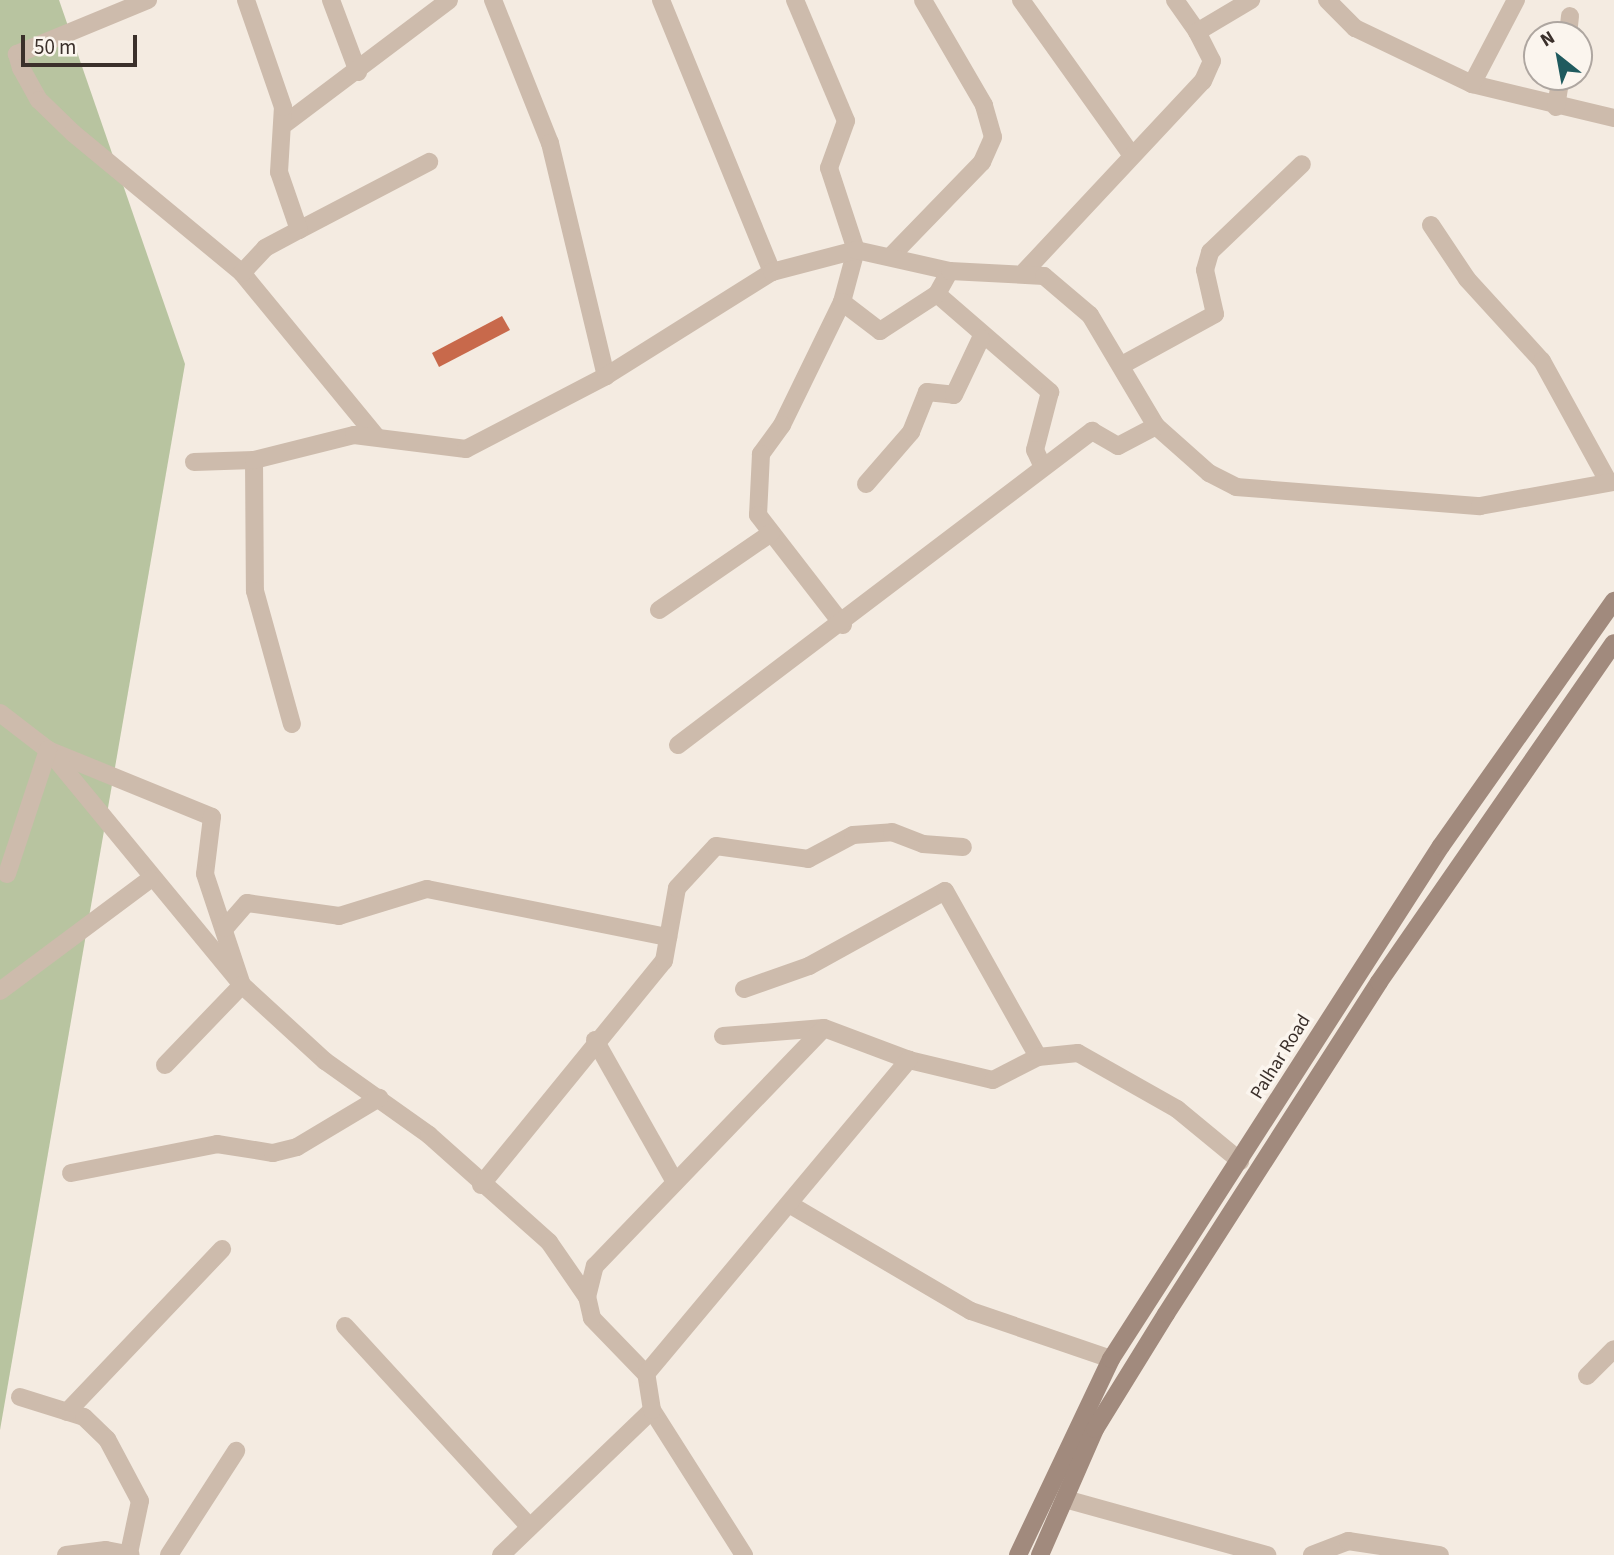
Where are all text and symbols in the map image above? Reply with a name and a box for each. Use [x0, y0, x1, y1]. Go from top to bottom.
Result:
scale bar [24, 21, 140, 65]
north arrow [1523, 21, 1593, 91]
text: N [1536, 24, 1560, 54]
text: 50 m [34, 32, 76, 62]
street label: Palhar Road [1246, 1010, 1316, 1104]

